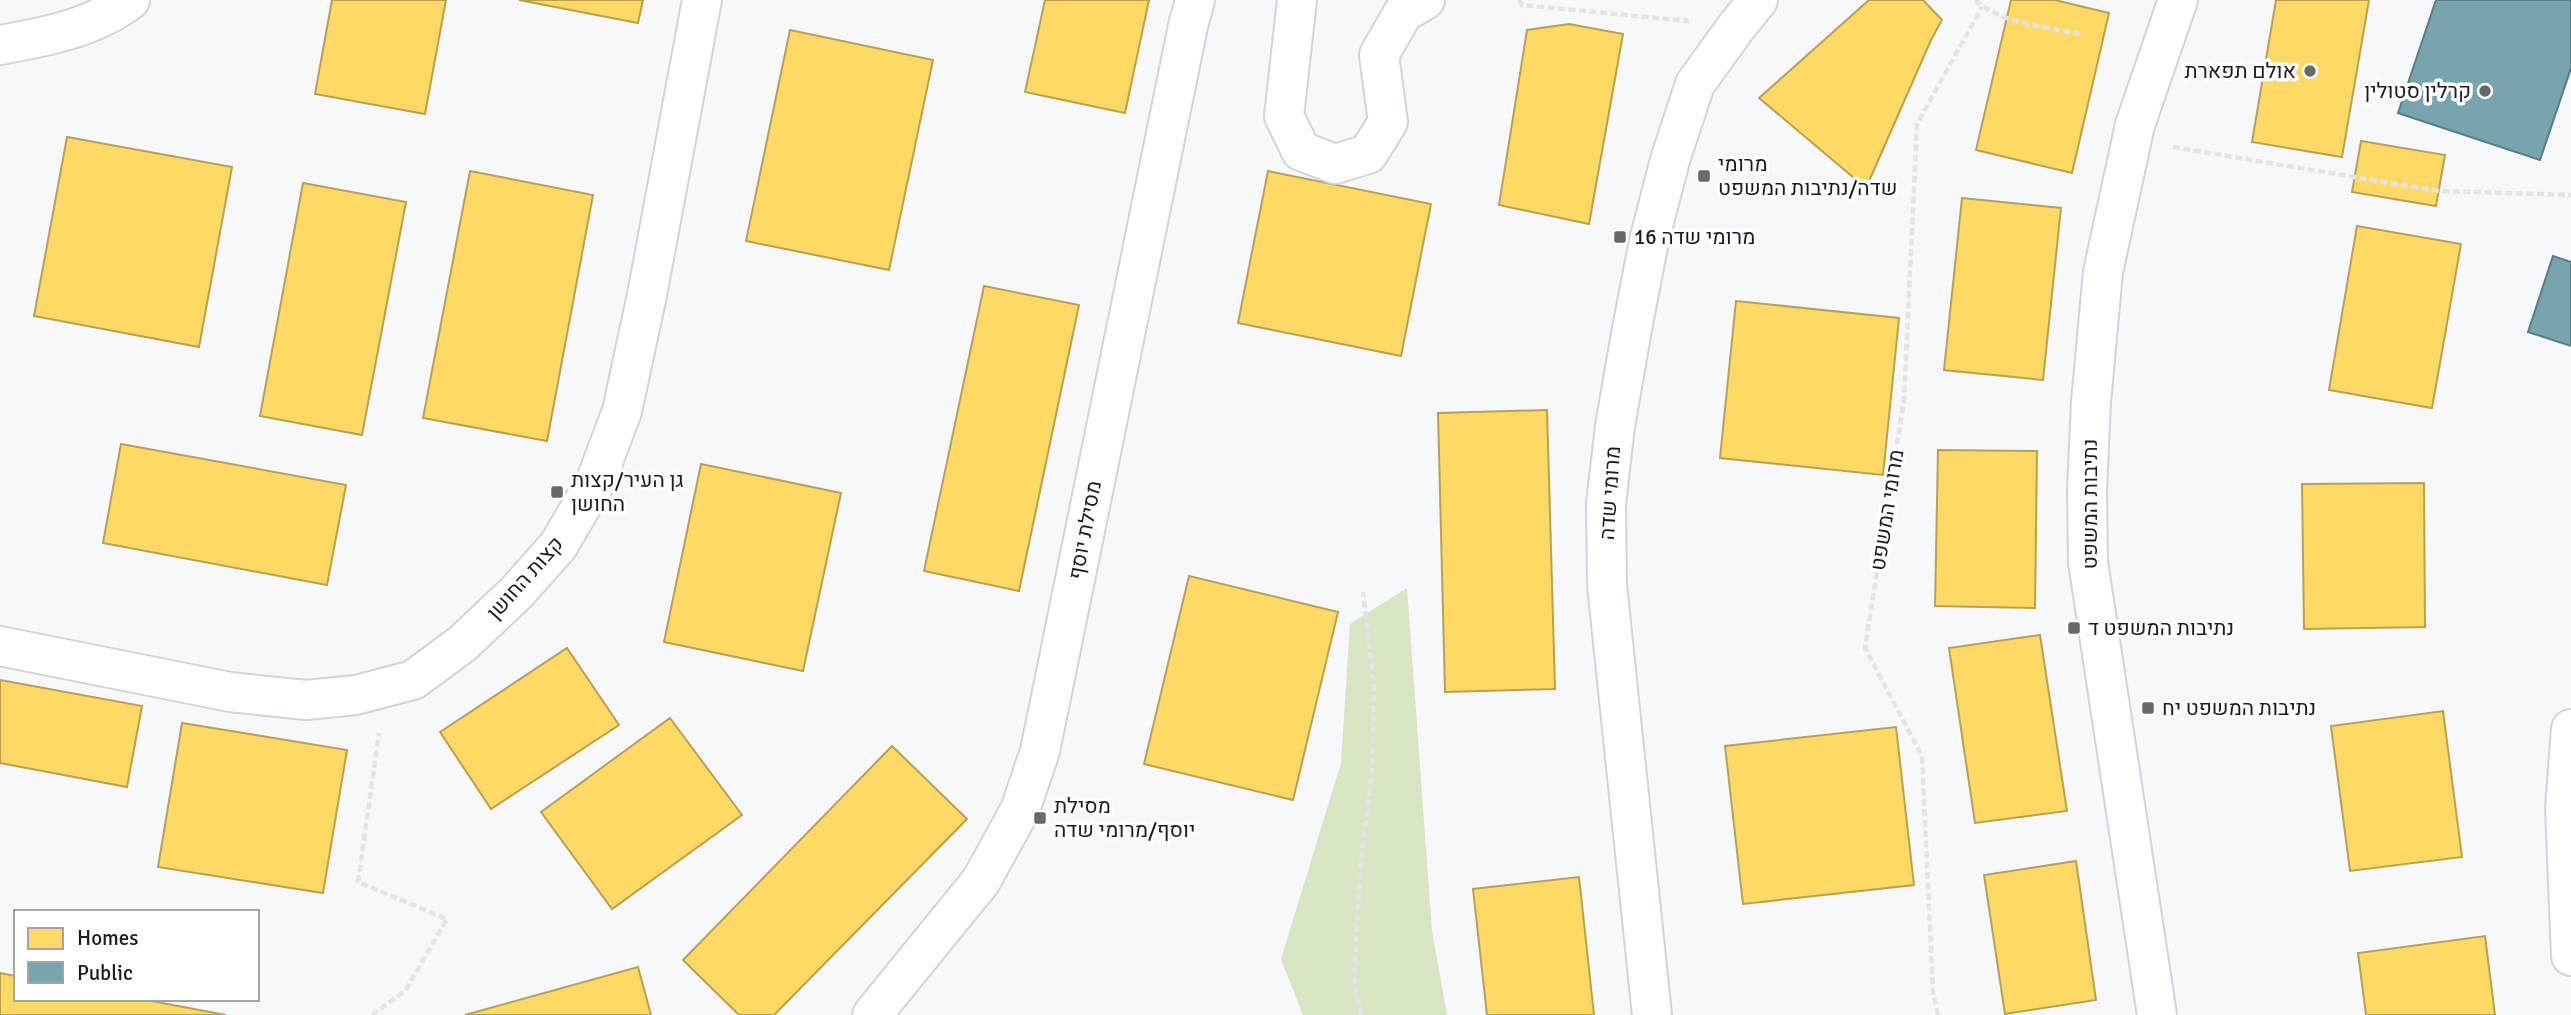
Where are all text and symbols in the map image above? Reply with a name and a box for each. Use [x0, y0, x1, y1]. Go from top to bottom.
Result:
place label: אולם תפארת [2184, 58, 2296, 84]
marker: אולם תפארת [2302, 63, 2318, 79]
place label: קרלין סטולין [2364, 78, 2471, 104]
marker: קרלין סטולין [2477, 83, 2493, 99]
place label: מרומי שדה/נתיבות המשפט [1718, 151, 1897, 201]
marker: מרומי שדה/נתיבות המשפט [1696, 168, 1712, 184]
place label: מרומי שדה 16 [1634, 224, 1755, 250]
marker: מרומי שדה 16 [1612, 229, 1628, 245]
street label: נתיבות המשפט [2077, 439, 2103, 569]
street label: מרומי שדה [1594, 445, 1626, 541]
street label: מרומי המשפט [1865, 447, 1909, 573]
place label: גן העיר/קצות החושן [571, 467, 684, 517]
street label: מסילת יוסף [1063, 478, 1107, 582]
marker: גן העיר/קצות החושן [549, 484, 565, 500]
street label: קצות החושן [481, 531, 569, 625]
place label: נתיבות המשפט ד [2088, 615, 2234, 641]
marker: נתיבות המשפט ד [2066, 620, 2082, 636]
place label: נתיבות המשפט יח [2162, 695, 2316, 721]
marker: נתיבות המשפט יח [2140, 700, 2156, 716]
place label: מסילת יוסף/מרומי שדה [1054, 793, 1195, 843]
marker: מסילת יוסף/מרומי שדה [1032, 810, 1048, 826]
legend [14, 910, 259, 1001]
text: Homes [77, 925, 139, 951]
text: Public [77, 960, 133, 986]

